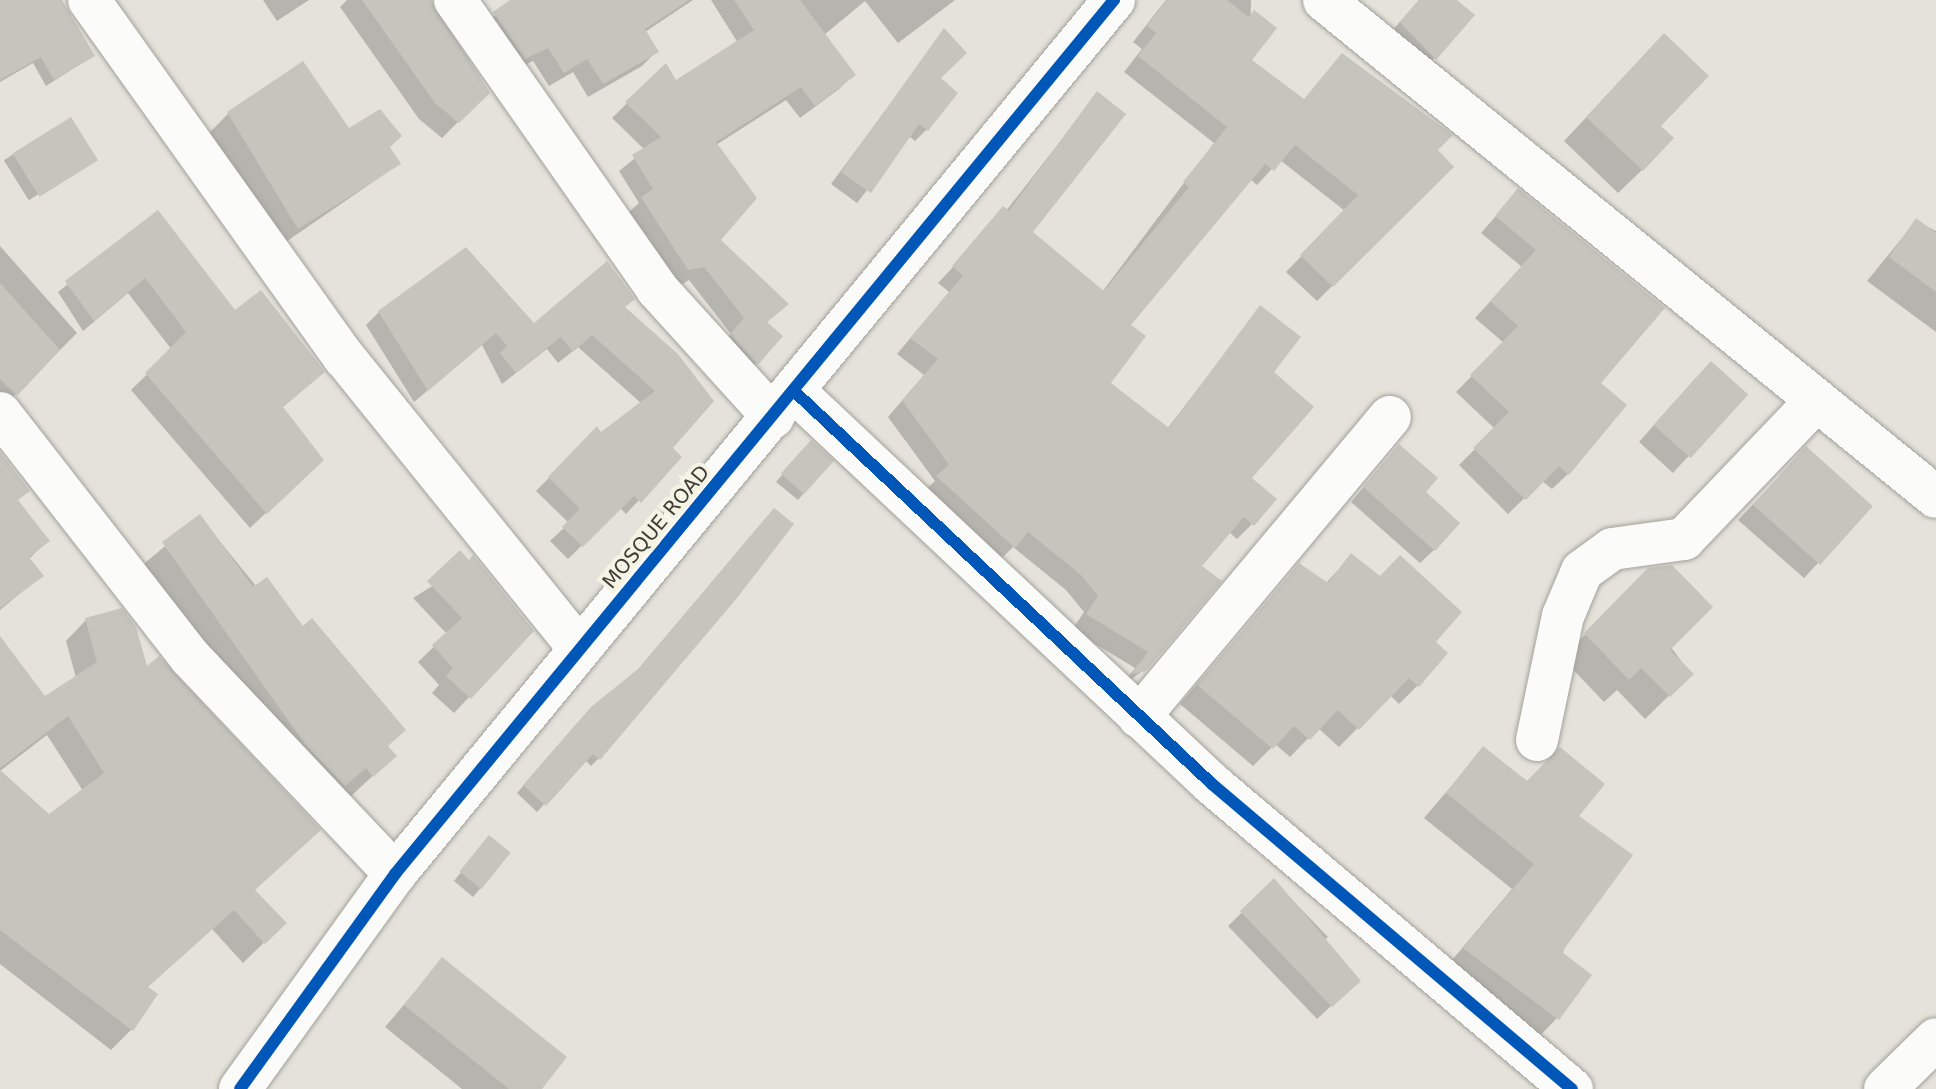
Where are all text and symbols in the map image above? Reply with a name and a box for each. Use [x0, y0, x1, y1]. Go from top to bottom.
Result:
street label: MOSQUE ROAD [597, 461, 715, 593]

